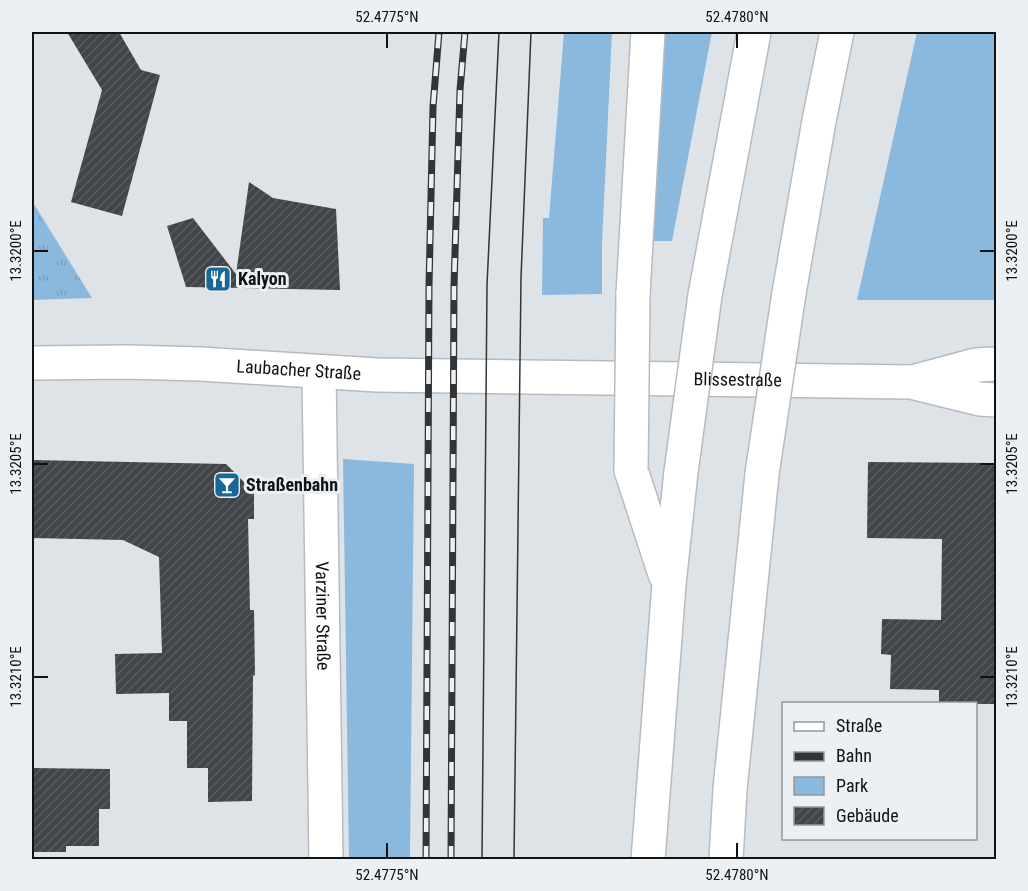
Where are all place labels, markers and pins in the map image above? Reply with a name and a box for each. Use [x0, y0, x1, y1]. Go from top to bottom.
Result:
restaurant icon: Kalyon [203, 264, 233, 294]
place label: Kalyon [238, 268, 287, 289]
bar icon: Straßenbahn [212, 470, 242, 500]
place label: Straßenbahn [246, 474, 338, 495]

